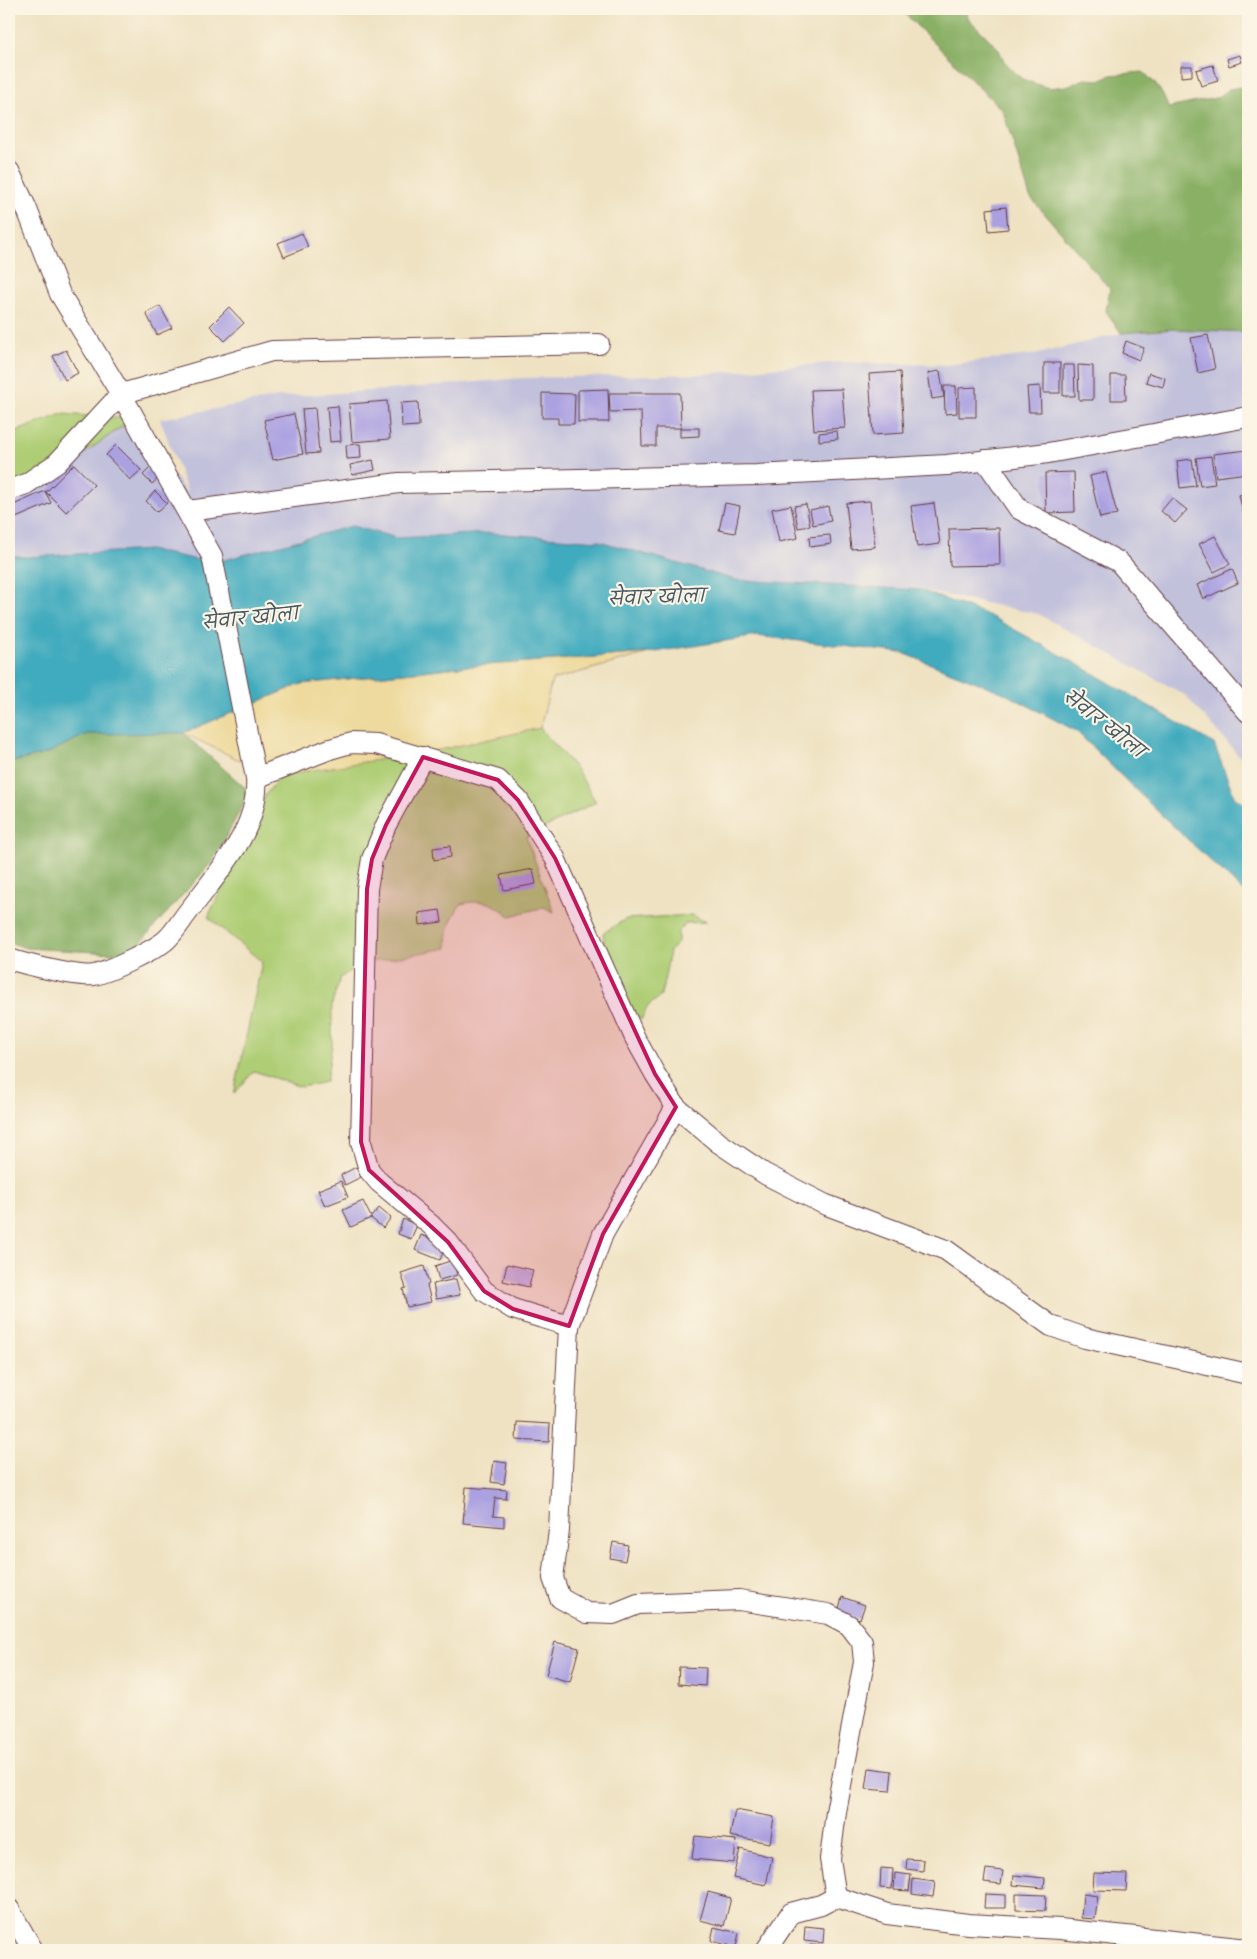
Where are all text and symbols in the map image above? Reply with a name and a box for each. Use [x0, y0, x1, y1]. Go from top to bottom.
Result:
water label: सेवार खोला [607, 580, 710, 612]
water label: सेवार खोला [200, 597, 305, 636]
water label: सेवार खोला [1057, 681, 1155, 766]

